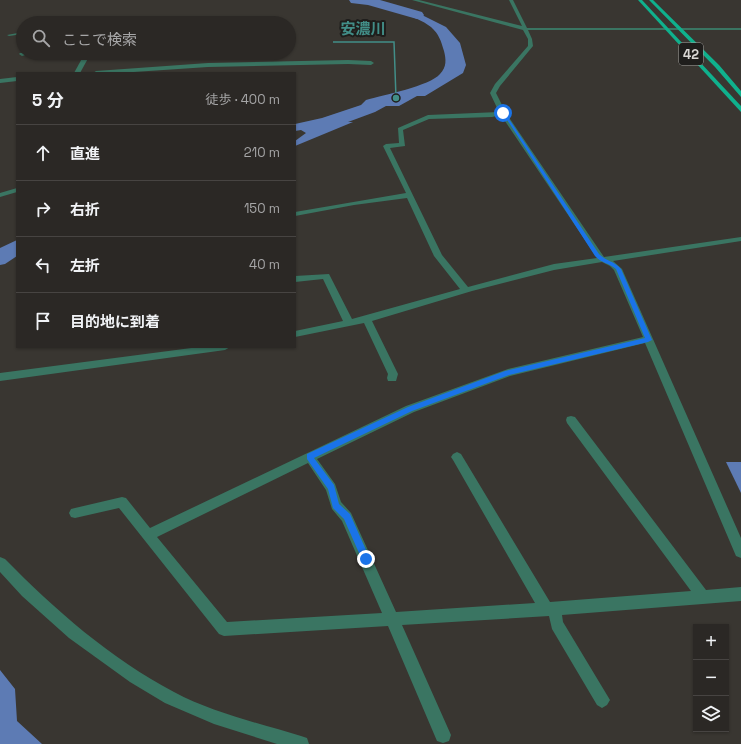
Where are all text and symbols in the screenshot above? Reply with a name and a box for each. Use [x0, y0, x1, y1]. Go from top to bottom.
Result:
callout: 安濃川 [333, 15, 394, 42]
search box [16, 16, 296, 60]
text: 安濃川 [340, 19, 386, 38]
icon: search [30, 27, 52, 49]
text: ここで検索 [62, 30, 137, 49]
road number: 42 [679, 43, 703, 65]
text: 5 分 [32, 89, 64, 111]
text: 徒歩 · 400 m [206, 91, 280, 108]
route start [494, 104, 512, 122]
icon: ahead [32, 142, 54, 164]
text: 直進 [70, 144, 100, 163]
text: 210 m [244, 144, 280, 161]
icon: right [32, 198, 54, 220]
text: 右折 [70, 200, 100, 219]
text: 150 m [244, 200, 280, 217]
icon: left [32, 254, 54, 276]
text: 左折 [70, 256, 100, 275]
text: 40 m [249, 256, 280, 273]
icon: arrive [32, 310, 54, 332]
text: 目的地に到着 [70, 312, 160, 331]
route end [357, 550, 375, 568]
map controls [693, 624, 729, 732]
button: + [693, 624, 729, 660]
button: − [693, 660, 729, 696]
button: layers [693, 696, 729, 732]

